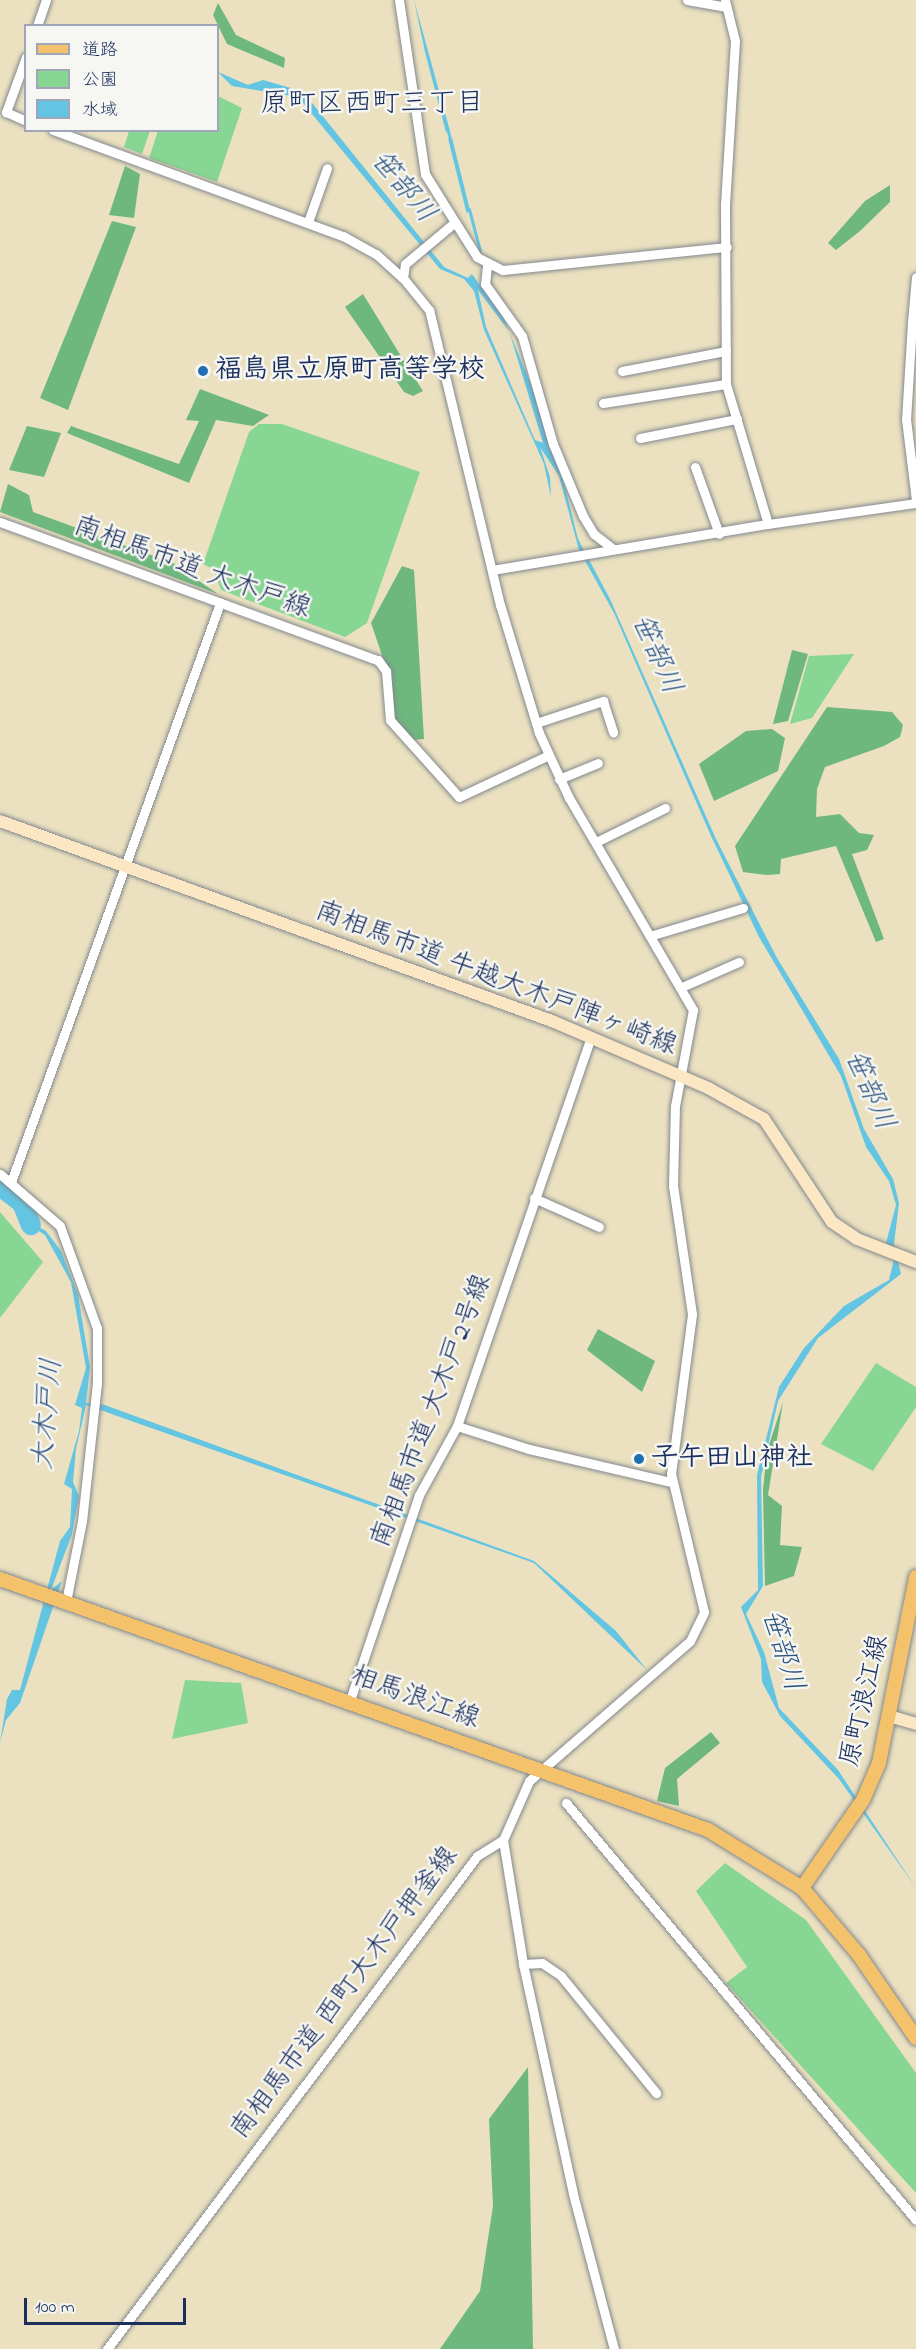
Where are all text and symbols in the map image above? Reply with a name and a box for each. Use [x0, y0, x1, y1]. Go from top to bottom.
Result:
legend [24, 24, 219, 132]
text: 道路 [82, 38, 118, 64]
text: 公園 [82, 68, 118, 94]
district label: 原町区西町三丁目 [260, 88, 484, 122]
text: 水域 [82, 98, 118, 124]
water label: 笹部川 [362, 145, 442, 231]
place label: 福島県立原町高等学校 [215, 355, 485, 387]
marker: 福島県立原町高等学校 [196, 364, 210, 378]
street label: 南相馬市道 大木戸線 [69, 510, 315, 626]
water label: 笹部川 [623, 610, 687, 700]
street label: 南相馬市道 牛越大木戸陣ヶ崎線 [311, 895, 681, 1063]
water label: 笹部川 [836, 1046, 900, 1136]
street label: 南相馬市道 大木戸2号線 [365, 1270, 499, 1552]
water label: 大木戸川 [27, 1357, 71, 1471]
place label: 子午田山神社 [651, 1443, 813, 1475]
marker: 子午田山神社 [632, 1452, 646, 1466]
water label: 笹部川 [753, 1606, 809, 1696]
street label: 原町浪江線 [834, 1632, 896, 1770]
street label: 相馬浪江線 [346, 1660, 484, 1736]
street label: 南相馬市道 西町大木戸押釜線 [224, 1840, 466, 2146]
scale bar [27, 2286, 189, 2324]
text: 100 m [35, 2295, 75, 2321]

